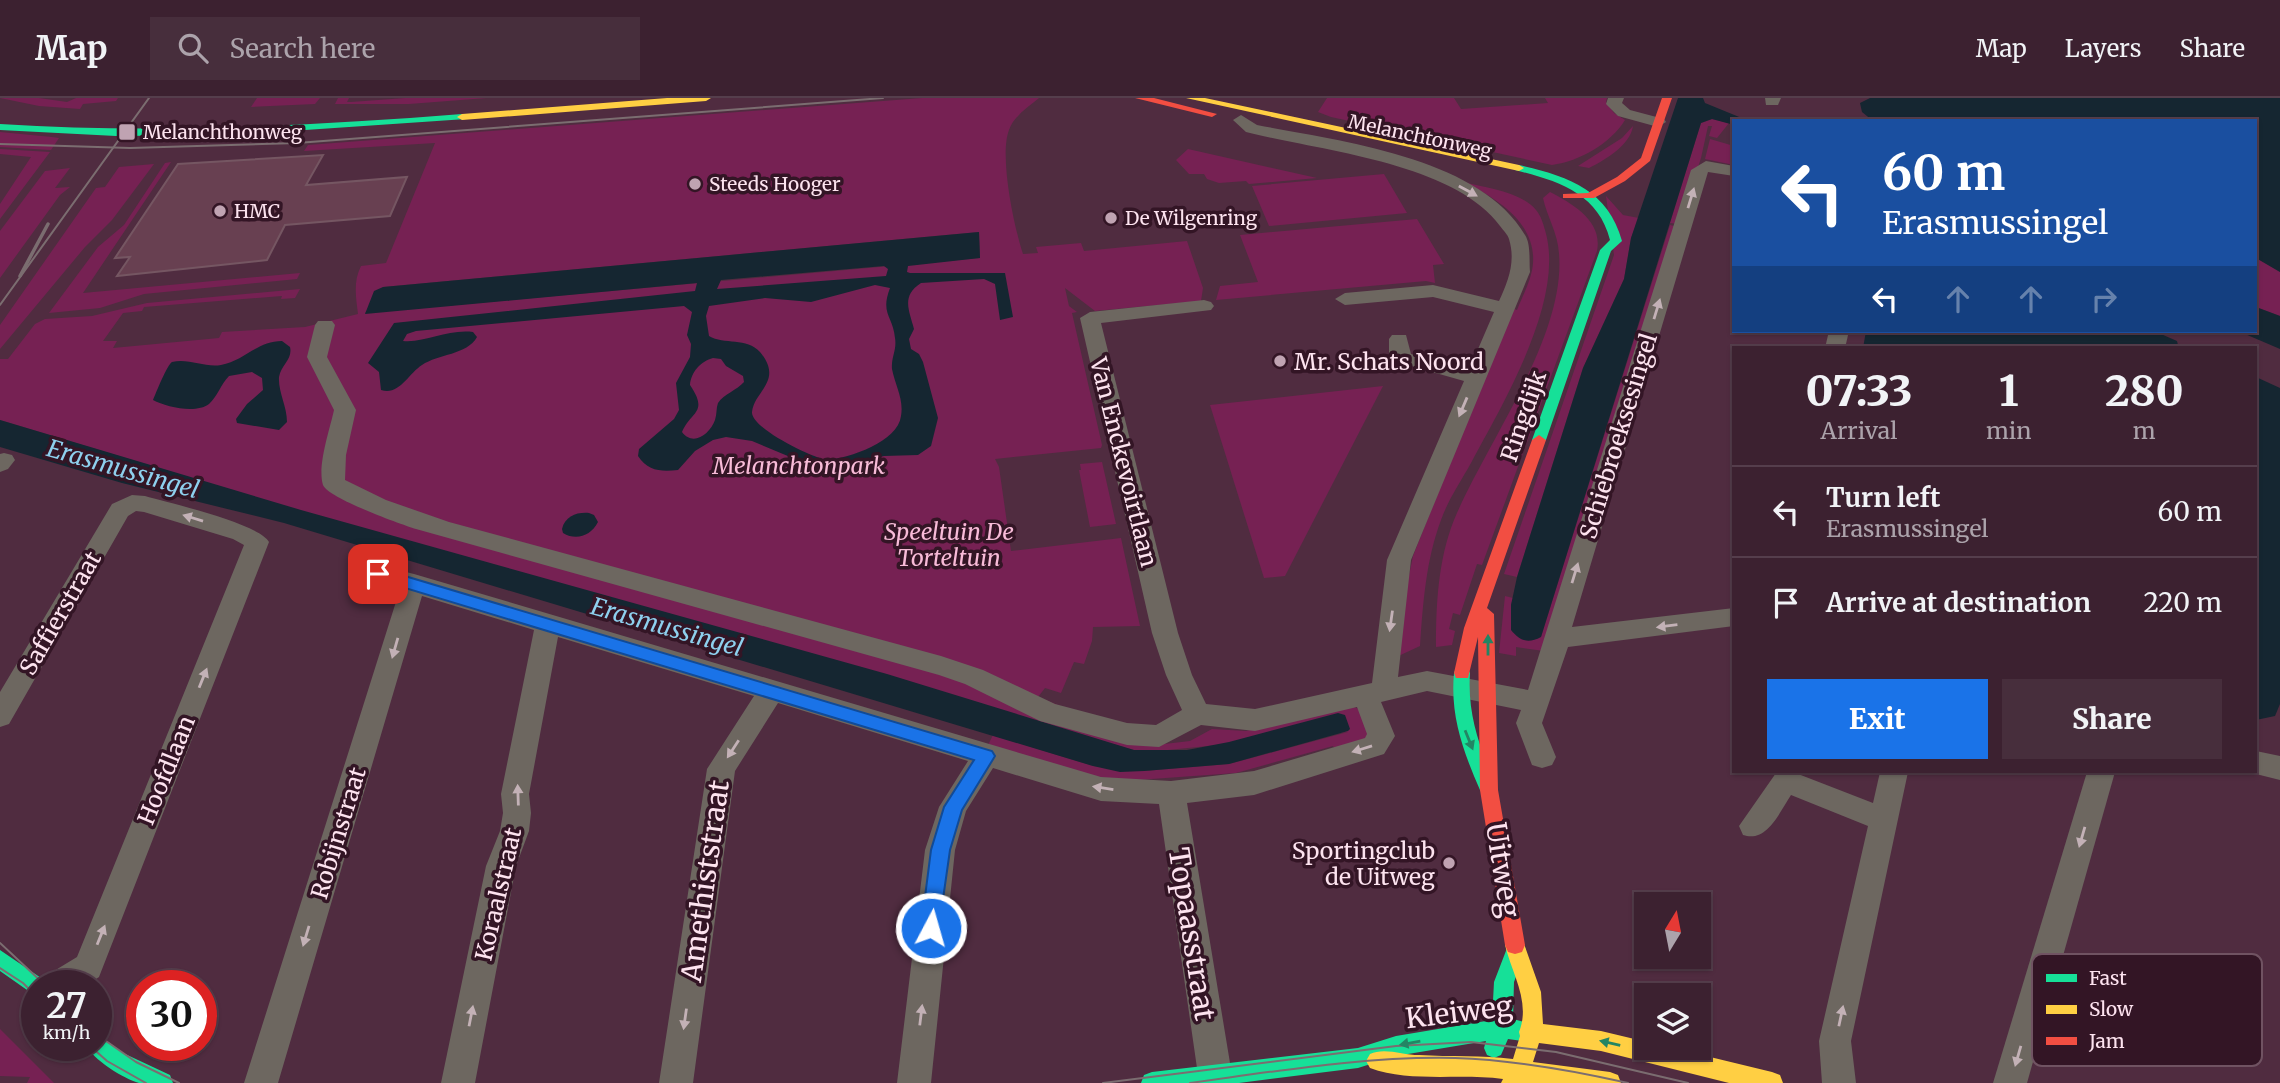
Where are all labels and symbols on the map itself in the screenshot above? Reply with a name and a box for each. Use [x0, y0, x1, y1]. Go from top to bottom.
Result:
street label: Melanchtonweg [1346, 109, 1495, 163]
place label: Melanchthonweg [143, 120, 303, 144]
marker: Melanchthonweg [117, 122, 137, 142]
place label: Steeds Hooger [709, 172, 841, 196]
marker: Steeds Hooger [687, 176, 703, 192]
one-way arrow [1458, 185, 1478, 196]
one-way arrow [1687, 188, 1697, 209]
place label: HMC [234, 199, 280, 223]
marker: HMC [212, 203, 228, 219]
place label: De Wilgenring [1125, 206, 1258, 230]
marker: De Wilgenring [1103, 210, 1119, 226]
one-way arrow [1652, 298, 1663, 319]
street label: Schiebroeksesingel [1573, 330, 1663, 542]
place label: Mr. Schats Noord [1294, 347, 1484, 376]
street label: Van Enckevoirtlaan [1084, 353, 1164, 570]
marker: Mr. Schats Noord [1272, 353, 1288, 369]
street label: Ringdijk [1494, 366, 1552, 465]
one-way arrow [1458, 396, 1469, 417]
water label: Erasmussingel [43, 432, 203, 506]
park label: Melanchtonpark [712, 451, 886, 480]
one-way arrow [182, 513, 203, 523]
park label: Speeltuin De Torteltuin [884, 517, 1014, 572]
pin [348, 544, 408, 604]
street label: Saffierstraat [13, 546, 107, 680]
one-way arrow [1570, 562, 1581, 583]
water label: Erasmussingel [587, 590, 747, 664]
one-way arrow [1386, 610, 1397, 632]
one-way arrow [1655, 620, 1677, 631]
one-way arrow [1482, 633, 1494, 655]
one-way arrow [389, 638, 400, 660]
one-way arrow [197, 667, 208, 688]
street label: Hoofdlaan [131, 711, 201, 829]
one-way arrow [1463, 730, 1474, 751]
one-way arrow [727, 739, 740, 759]
one-way arrow [1351, 745, 1372, 755]
street label: Robijnstraat [304, 764, 372, 902]
street label: Amethiststraat [673, 778, 737, 985]
one-way arrow [1092, 782, 1114, 793]
one-way arrow [512, 784, 523, 806]
street label: Uitweg [1478, 820, 1528, 920]
street label: Koraalstraat [469, 825, 527, 963]
one-way arrow [2076, 827, 2086, 848]
place label: Sportingclub de Uitweg [1292, 836, 1435, 891]
street label: Topaasstraat [1161, 845, 1223, 1023]
marker: Sportingclub de Uitweg [1441, 855, 1457, 871]
position arrow [894, 891, 968, 965]
north arrow [1634, 892, 1712, 970]
one-way arrow [95, 924, 106, 945]
one-way arrow [301, 926, 311, 947]
legend [2032, 954, 2262, 1066]
text: Fast [2089, 966, 2127, 990]
speed limit sign: 30 [126, 970, 217, 1061]
street label: Kleiweg [1403, 988, 1515, 1036]
text: Slow [2089, 997, 2134, 1021]
one-way arrow [916, 1004, 927, 1026]
one-way arrow [1835, 1004, 1846, 1026]
one-way arrow [466, 1005, 477, 1027]
one-way arrow [679, 1008, 690, 1030]
text: Jam [2088, 1029, 2125, 1053]
one-way arrow [1599, 1037, 1621, 1048]
one-way arrow [1399, 1038, 1421, 1049]
one-way arrow [2012, 1045, 2022, 1066]

